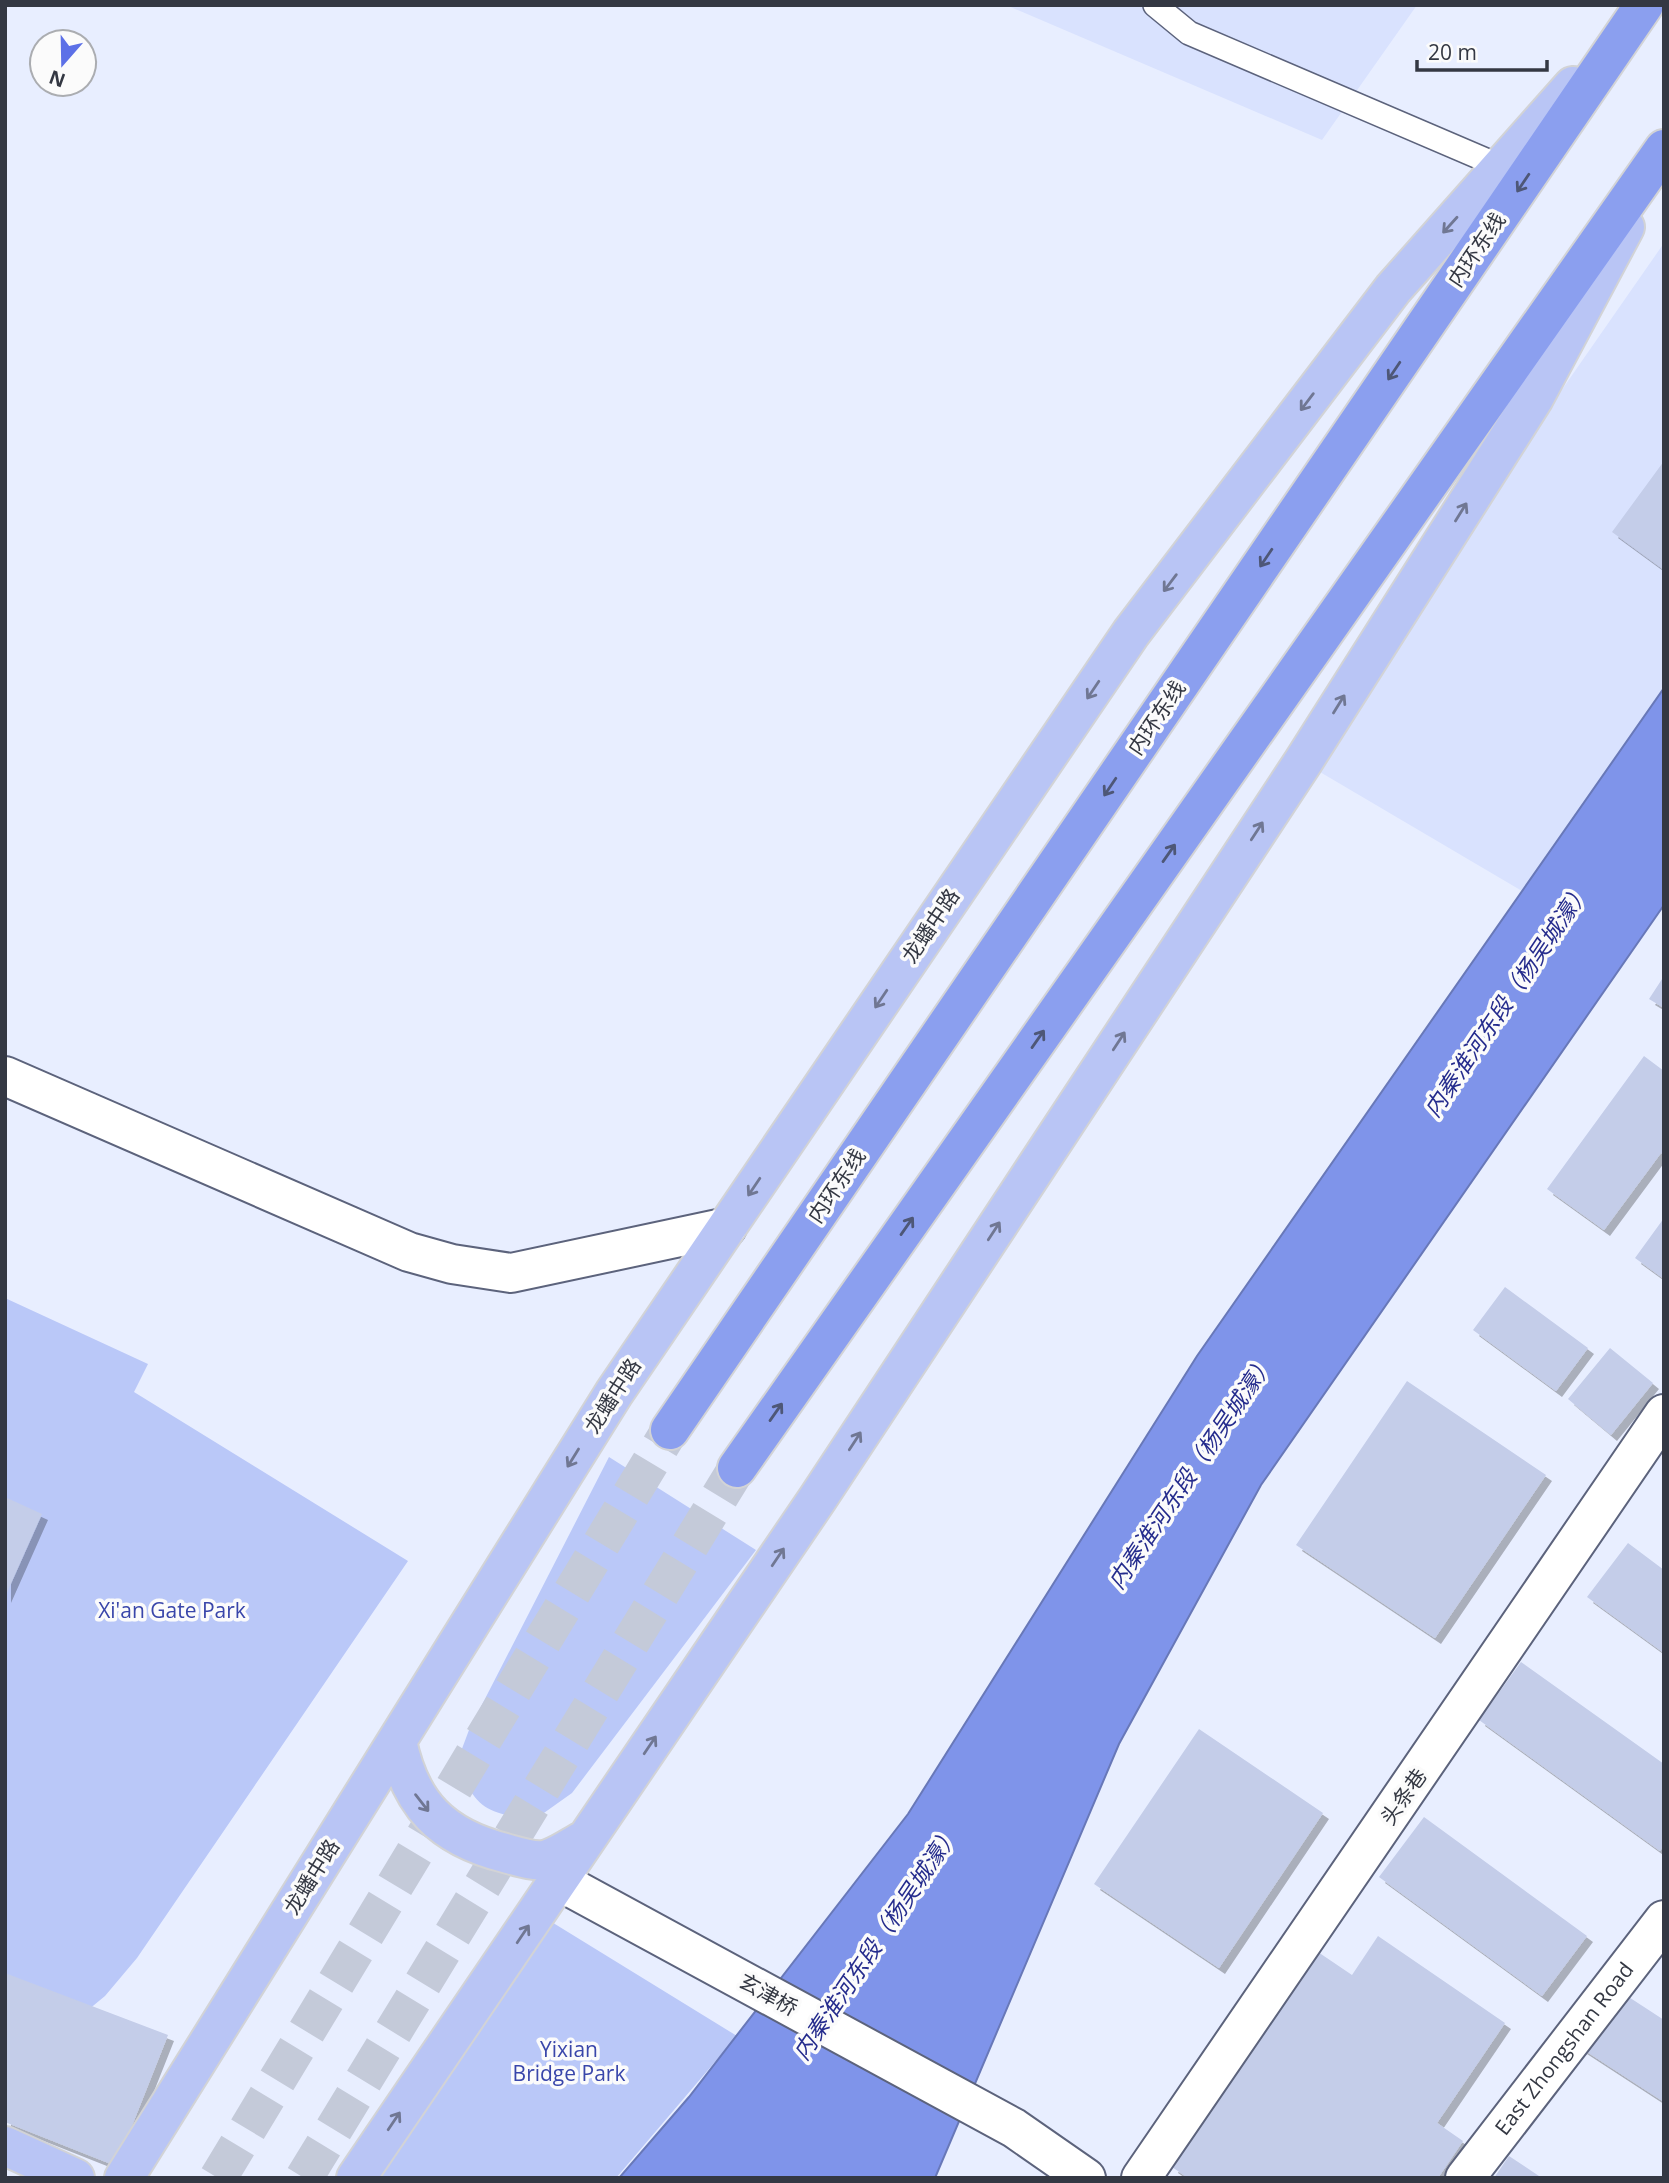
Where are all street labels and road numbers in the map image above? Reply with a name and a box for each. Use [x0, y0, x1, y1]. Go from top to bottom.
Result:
street label: 内环东线 [1441, 207, 1511, 292]
street label: 内环东线 [1121, 675, 1191, 760]
street label: 龙蟠中路 [895, 883, 965, 968]
street label: 内环东线 [801, 1143, 871, 1228]
street label: 龙蟠中路 [578, 1353, 647, 1438]
street label: 头条巷 [1374, 1763, 1433, 1830]
street label: 龙蟠中路 [277, 1833, 345, 1920]
street label: East Zhongshan Road [1488, 1956, 1639, 2141]
street label: 玄津桥 [734, 1967, 803, 2022]

